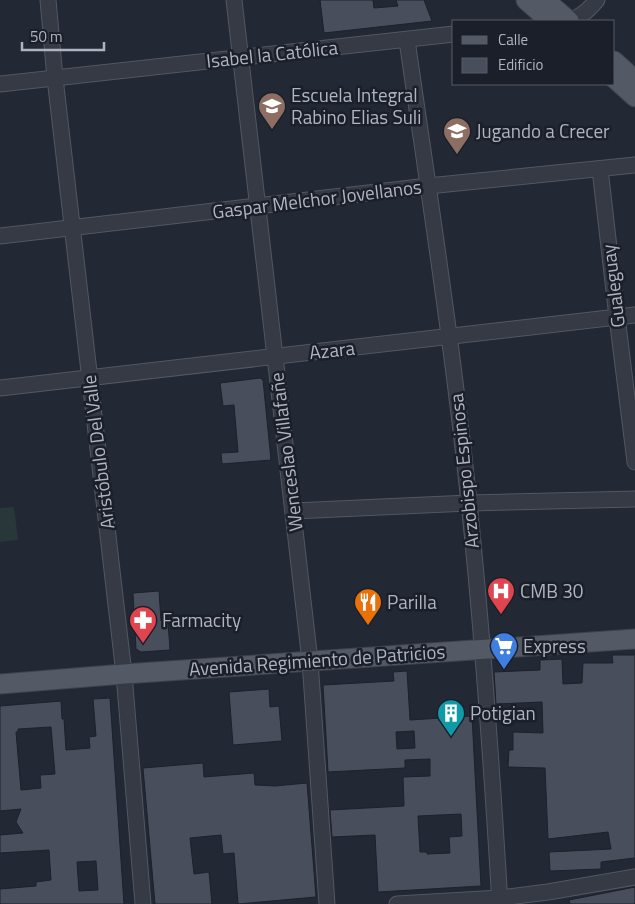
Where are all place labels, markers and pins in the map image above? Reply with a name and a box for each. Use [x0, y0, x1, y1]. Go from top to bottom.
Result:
place label: Escuela Integral Rabino Elias Suli [291, 80, 421, 131]
school or university icon: Escuela Integral Rabino Elias Suli [257, 91, 287, 130]
school or university icon: Jugando a Crecer [442, 116, 472, 155]
place label: Jugando a Crecer [476, 116, 610, 145]
hospital icon: CMB 30 [486, 576, 516, 615]
place label: CMB 30 [520, 576, 583, 605]
restaurant icon: Parilla [353, 587, 383, 626]
place label: Parilla [387, 587, 437, 616]
pharmacy icon: Farmacity [128, 605, 158, 644]
place label: Farmacity [162, 605, 241, 634]
supermarket icon: Express [489, 631, 519, 670]
place label: Express [523, 631, 586, 660]
building icon: Potigian [436, 698, 466, 737]
place label: Potigian [470, 698, 536, 727]

